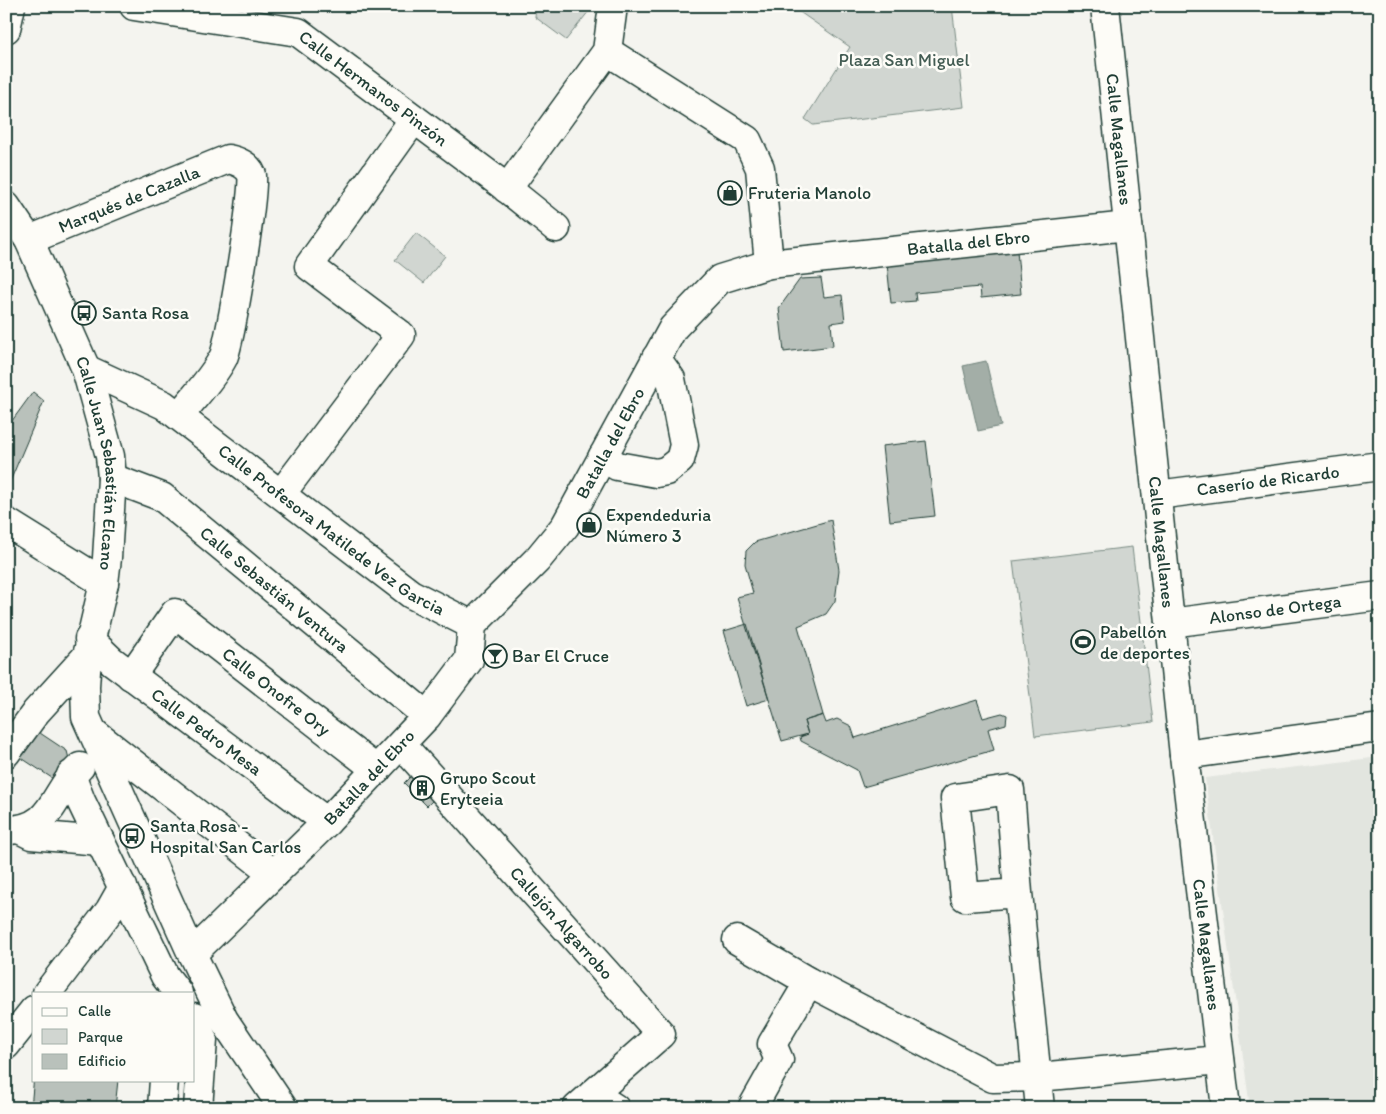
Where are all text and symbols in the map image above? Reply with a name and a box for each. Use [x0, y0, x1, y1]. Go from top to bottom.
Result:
street label: Calle Hermanos Pinzón [294, 25, 452, 151]
park label: Plaza San Miguel [838, 49, 970, 71]
street label: Calle Magallanes [1101, 72, 1137, 206]
street label: Marqués de Cazalla [55, 160, 204, 238]
shop icon: Fruteria Manolo [717, 180, 743, 206]
place label: Fruteria Manolo [748, 182, 871, 204]
street label: Batalla del Ebro [906, 225, 1031, 260]
bus stop icon: Santa Rosa [71, 300, 97, 326]
place label: Santa Rosa [102, 302, 190, 324]
street label: Calle Juan Sebastián Elcano [71, 352, 123, 572]
street label: Batalla del Ebro [571, 384, 649, 503]
street label: Calle Profesora Matilede Vez Garcia [214, 439, 448, 620]
street label: Caserío de Ricardo [1195, 460, 1341, 501]
street label: Calle Magallanes [1144, 475, 1179, 609]
place label: Expendeduria Número 3 [606, 504, 711, 547]
shop icon: Expendeduria Número 3 [576, 512, 602, 538]
street label: Calle Sebastián Ventura [195, 522, 353, 658]
street label: Alonso de Ortega [1208, 590, 1343, 629]
place label: Pabellón de deportes [1100, 621, 1190, 664]
sports icon: Pabellón de deportes [1070, 629, 1096, 655]
street label: Calle Onofre Ory [218, 643, 335, 741]
bar icon: Bar El Cruce [482, 643, 508, 669]
place label: Bar El Cruce [512, 645, 609, 667]
street label: Calle Pedro Mesa [147, 683, 267, 781]
street label: Batalla del Ebro [319, 725, 419, 830]
place label: Grupo Scout Eryteeia [440, 767, 536, 810]
building icon: Grupo Scout Eryteeia [409, 775, 435, 801]
place label: Santa Rosa - Hospital San Carlos [150, 815, 301, 858]
bus stop icon: Santa Rosa - Hospital San Carlos [119, 823, 145, 849]
street label: Callejón Algarrobo [505, 862, 618, 984]
street label: Calle Magallanes [1188, 878, 1225, 1012]
legend [32, 992, 195, 1082]
text: Calle [78, 1002, 111, 1020]
text: Parque [78, 1028, 123, 1046]
text: Edificio [78, 1052, 126, 1070]

